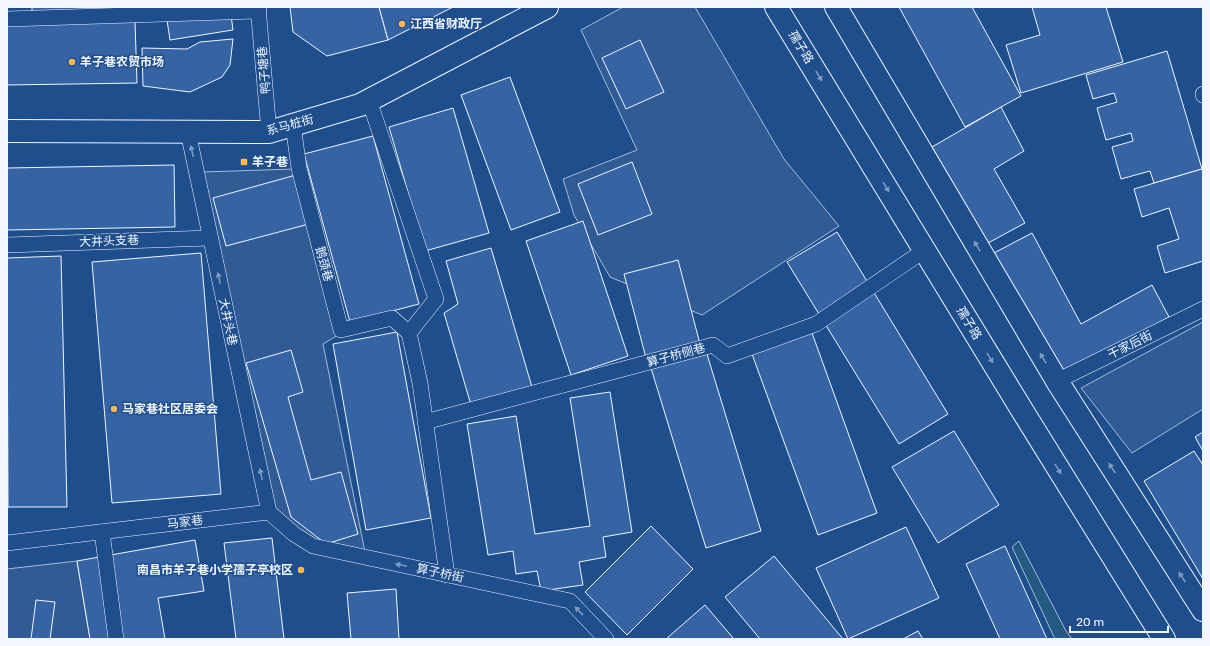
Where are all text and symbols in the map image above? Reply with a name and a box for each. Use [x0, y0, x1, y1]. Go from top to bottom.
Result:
place label: 江西省财政厅 [410, 17, 482, 31]
marker: 江西省财政厅 [397, 19, 407, 29]
street label: 孺子路 [786, 28, 816, 66]
street label: 鸭子塘巷 [255, 45, 273, 95]
place label: 羊子巷农贸市场 [80, 55, 164, 69]
marker: 羊子巷农贸市场 [67, 57, 77, 67]
one-way arrow [815, 70, 822, 82]
street label: 系马桩街 [265, 112, 315, 138]
one-way arrow [189, 145, 195, 157]
place label: 羊子巷 [252, 155, 288, 169]
marker: 羊子巷 [239, 157, 249, 167]
one-way arrow [883, 181, 890, 193]
street label: 大井头支巷 [79, 233, 139, 249]
one-way arrow [974, 240, 981, 252]
street label: 鹅颈巷 [313, 245, 335, 283]
one-way arrow [216, 272, 222, 285]
street label: 大井头巷 [216, 297, 240, 347]
street label: 孺子路 [954, 304, 984, 342]
street label: 干家后街 [1105, 328, 1155, 362]
street label: 算子桥侧巷 [645, 340, 707, 370]
one-way arrow [987, 352, 994, 364]
one-way arrow [1040, 352, 1047, 364]
place label: 马家巷社区居委会 [122, 402, 218, 416]
marker: 马家巷社区居委会 [109, 404, 119, 414]
one-way arrow [1055, 463, 1062, 475]
one-way arrow [1108, 463, 1116, 473]
one-way arrow [257, 468, 263, 480]
street label: 马家巷 [166, 513, 204, 531]
street label: 算子桥街 [415, 561, 465, 585]
one-way arrow [395, 562, 407, 568]
place label: 南昌市羊子巷小学孺子亭校区 [137, 563, 293, 577]
marker: 南昌市羊子巷小学孺子亭校区 [296, 565, 306, 575]
one-way arrow [1178, 572, 1186, 583]
one-way arrow [575, 606, 584, 616]
scale bar [1070, 608, 1168, 634]
text: 20 m [1076, 615, 1104, 629]

